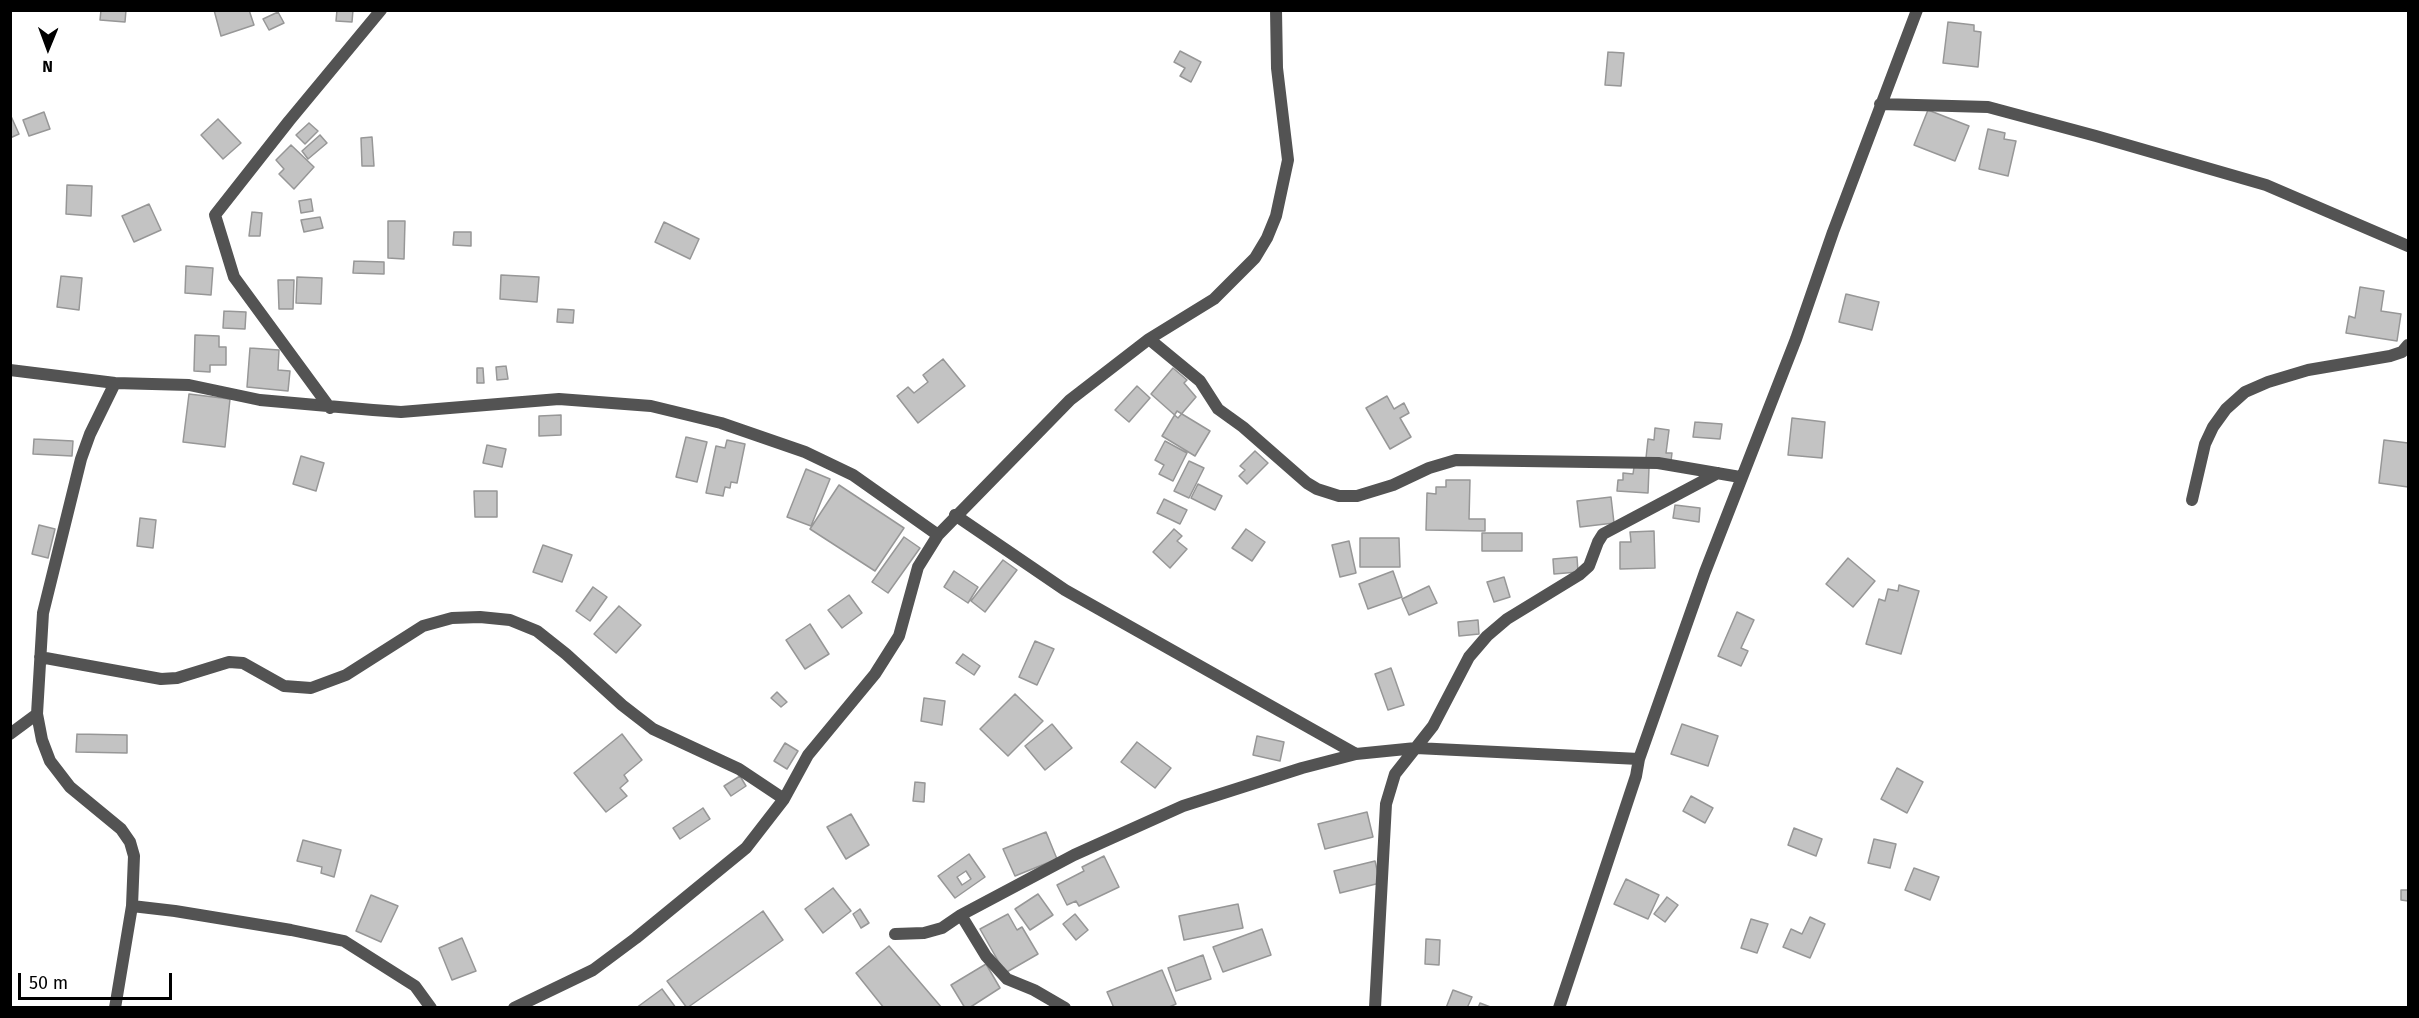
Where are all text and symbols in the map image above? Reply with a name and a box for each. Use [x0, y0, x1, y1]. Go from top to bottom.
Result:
north arrow [18, 18, 78, 78]
text: N [42, 57, 53, 76]
scale bar [21, 961, 176, 999]
text: 50 m [29, 972, 68, 994]

